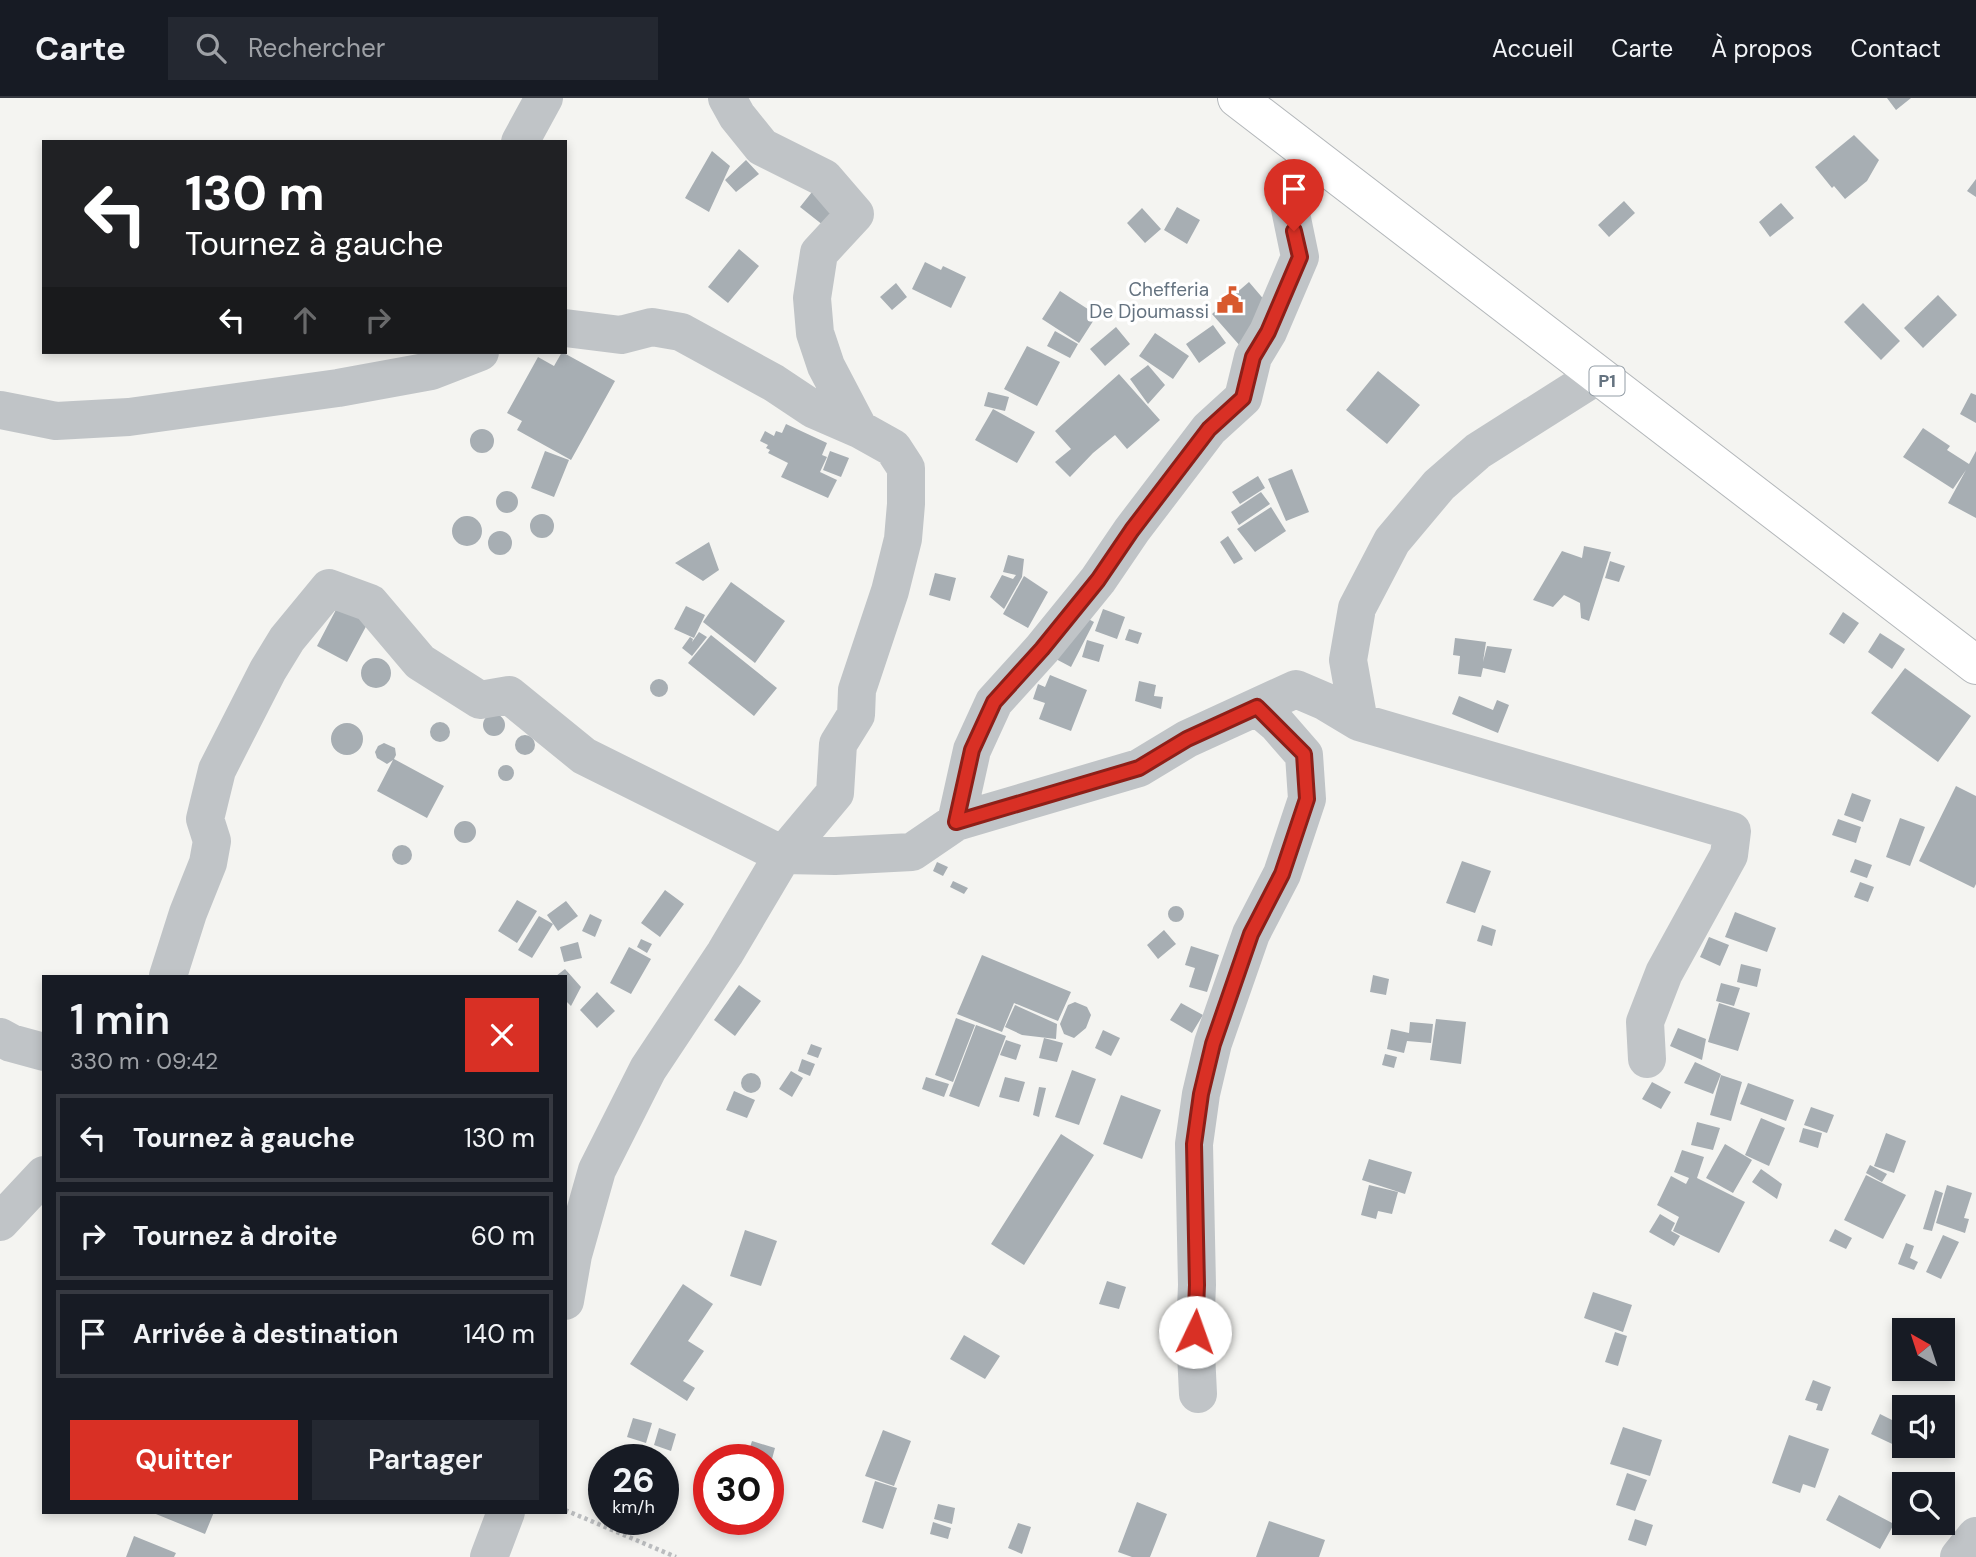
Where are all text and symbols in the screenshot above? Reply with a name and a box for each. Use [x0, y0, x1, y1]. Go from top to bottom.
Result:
search box [168, 17, 658, 80]
text: Carte [35, 27, 126, 70]
icon: search [192, 29, 230, 67]
text: Rechercher [248, 31, 385, 65]
text: Accueil [1492, 33, 1573, 64]
text: Carte [1611, 33, 1673, 64]
text: À propos [1711, 33, 1813, 64]
text: Contact [1851, 33, 1941, 64]
pin [1264, 159, 1324, 231]
text: 130 m [185, 161, 325, 225]
icon: left [70, 168, 161, 259]
icon: arrive [1275, 170, 1313, 208]
text: Tournez à gauche [185, 223, 443, 265]
place label: Chefferia De Djoumassi [1089, 277, 1209, 324]
public building icon: Chefferia De Djoumassi [1215, 285, 1245, 315]
icon: left [213, 301, 251, 339]
icon: ahead [286, 301, 324, 339]
icon: right [359, 301, 397, 339]
road number: P1 [1590, 366, 1624, 396]
text: 1 min [70, 992, 170, 1047]
button: close [465, 998, 539, 1072]
text: 330 m · 09:42 [70, 1046, 218, 1076]
icon: left [74, 1119, 112, 1157]
text: Tournez à gauche [133, 1121, 355, 1155]
text: 130 m [464, 1121, 535, 1155]
icon: right [74, 1217, 112, 1255]
text: Tournez à droite [133, 1219, 338, 1253]
text: 60 m [471, 1219, 535, 1253]
position arrow [1158, 1295, 1232, 1369]
icon: arrive [74, 1315, 112, 1353]
text: Arrivée à destination [133, 1317, 399, 1351]
text: 140 m [463, 1317, 535, 1351]
north arrow [1892, 1318, 1955, 1381]
map controls [1892, 1318, 1955, 1535]
button: sound [1892, 1395, 1955, 1458]
button: Quitter [70, 1420, 298, 1500]
button: Partager [312, 1420, 539, 1500]
speed limit sign: 30 [693, 1444, 784, 1535]
text: 26 [612, 1457, 655, 1503]
button: search [1892, 1472, 1955, 1535]
text: km/h [612, 1495, 655, 1519]

